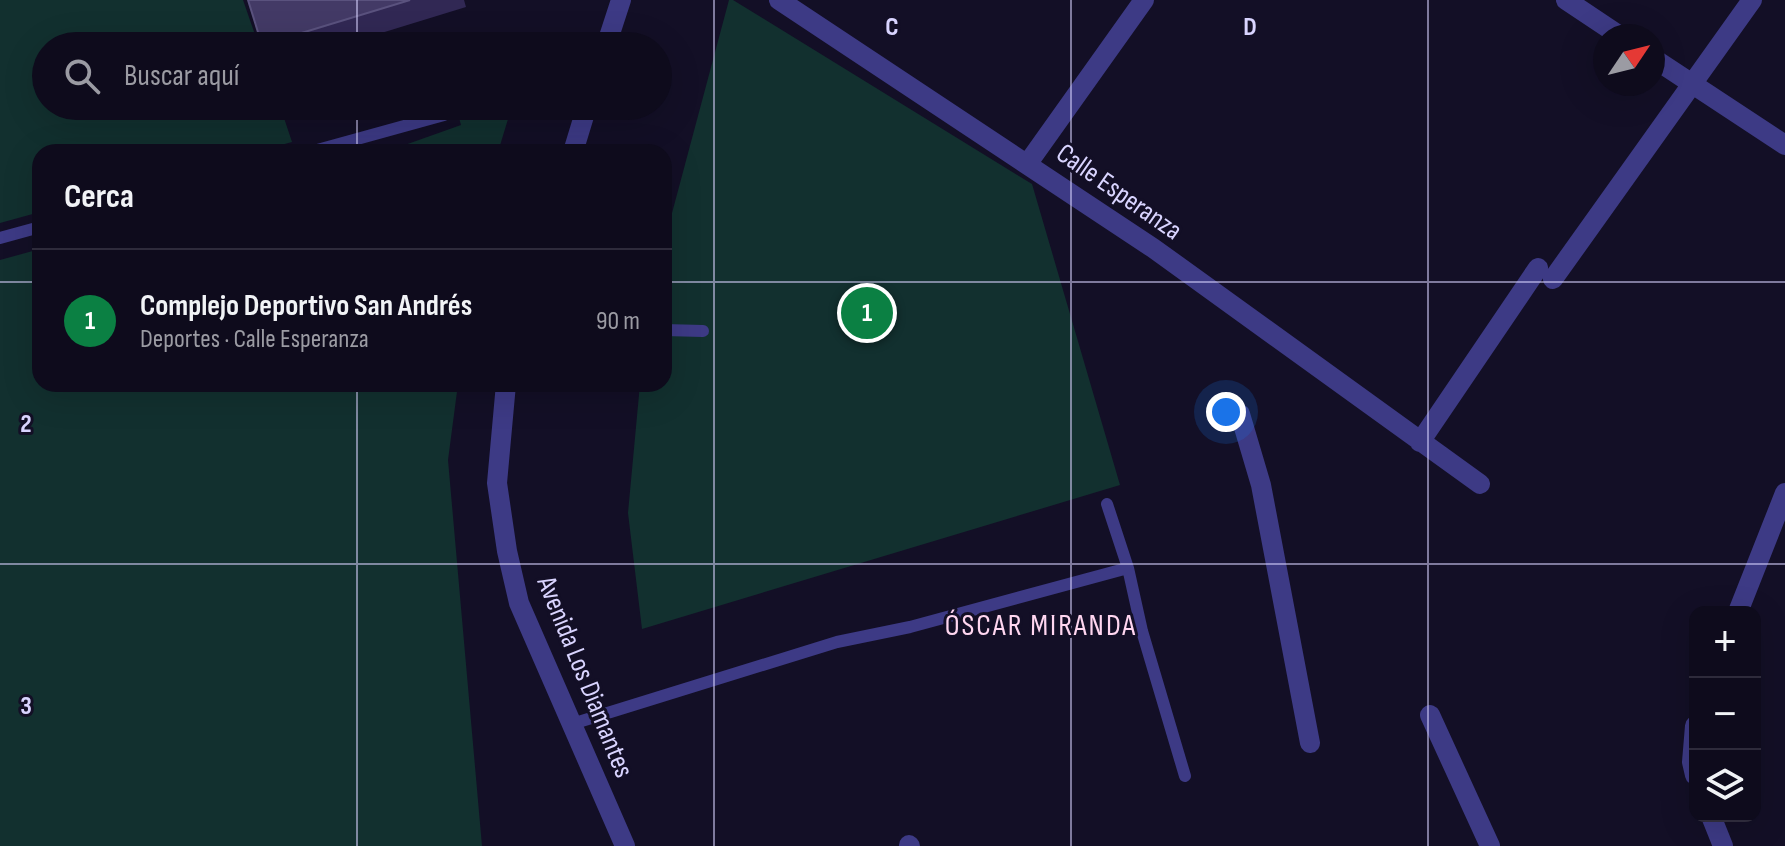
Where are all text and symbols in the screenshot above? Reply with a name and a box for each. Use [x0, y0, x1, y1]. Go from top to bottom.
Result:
text: C [885, 12, 899, 43]
text: D [1243, 12, 1257, 43]
north arrow [1593, 24, 1665, 96]
search box [32, 32, 672, 120]
icon: search [60, 54, 104, 98]
text: Buscar aquí [124, 58, 239, 94]
street label: Calle Esperanza [1050, 137, 1188, 247]
text: Cerca [64, 176, 134, 217]
pin: 1 [841, 283, 893, 343]
text: Complejo Deportivo San Andrés [140, 288, 472, 324]
text: 1 [85, 306, 95, 337]
text: 90 m [596, 306, 640, 337]
text: Deportes · Calle Esperanza [140, 324, 369, 355]
your location [1206, 392, 1246, 432]
text: 2 [20, 409, 32, 440]
street label: Avenida Los Diamantes [529, 571, 640, 782]
map controls [1689, 606, 1761, 822]
button: + [1689, 606, 1761, 678]
district label: ÓSCAR MIRANDA [945, 608, 1137, 644]
button: − [1689, 678, 1761, 750]
text: 3 [20, 691, 32, 722]
button: layers [1689, 750, 1761, 822]

